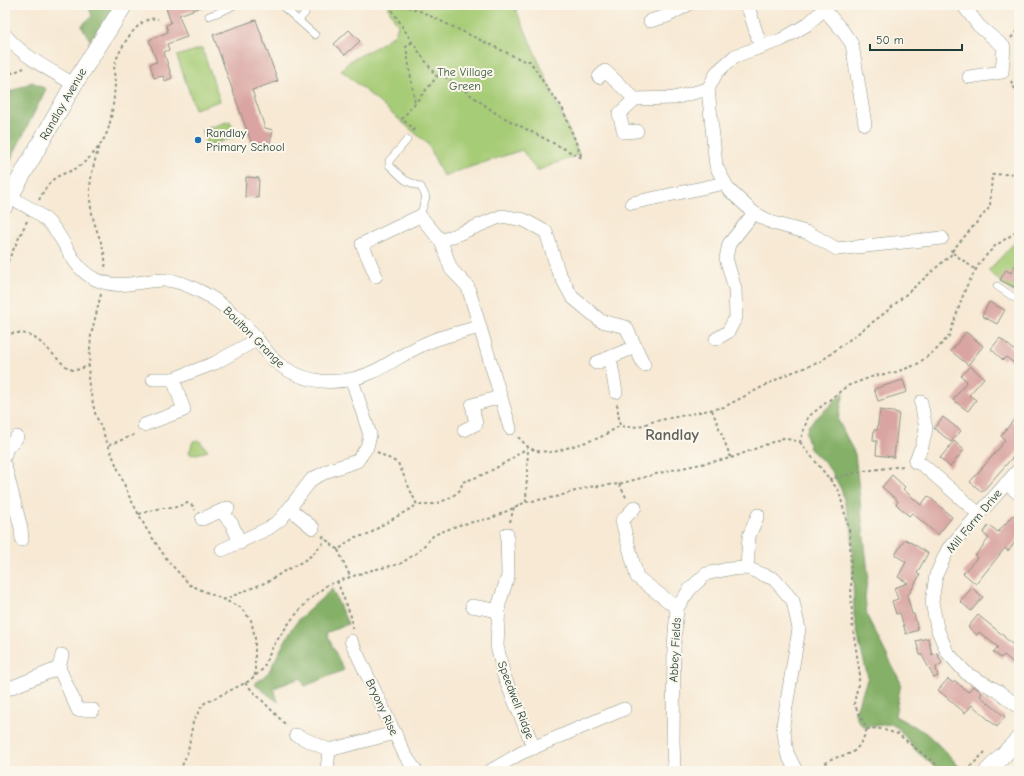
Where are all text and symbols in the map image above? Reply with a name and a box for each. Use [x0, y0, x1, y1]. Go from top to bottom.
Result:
scale bar [870, 26, 962, 52]
text: 50 m [876, 33, 904, 47]
street label: Randlay Avenue [37, 65, 89, 143]
park label: The Village Green [437, 65, 493, 93]
place label: Randlay Primary School [206, 126, 285, 154]
marker: Randlay Primary School [193, 135, 203, 145]
street label: Boulton Grange [220, 303, 288, 371]
district label: Randlay [645, 426, 700, 444]
street label: Mill Farm Drive [943, 486, 1005, 556]
street label: Abbey Fields [666, 617, 684, 683]
street label: Speedwell Ridge [495, 659, 537, 741]
street label: Bryony Rise [363, 677, 401, 737]

